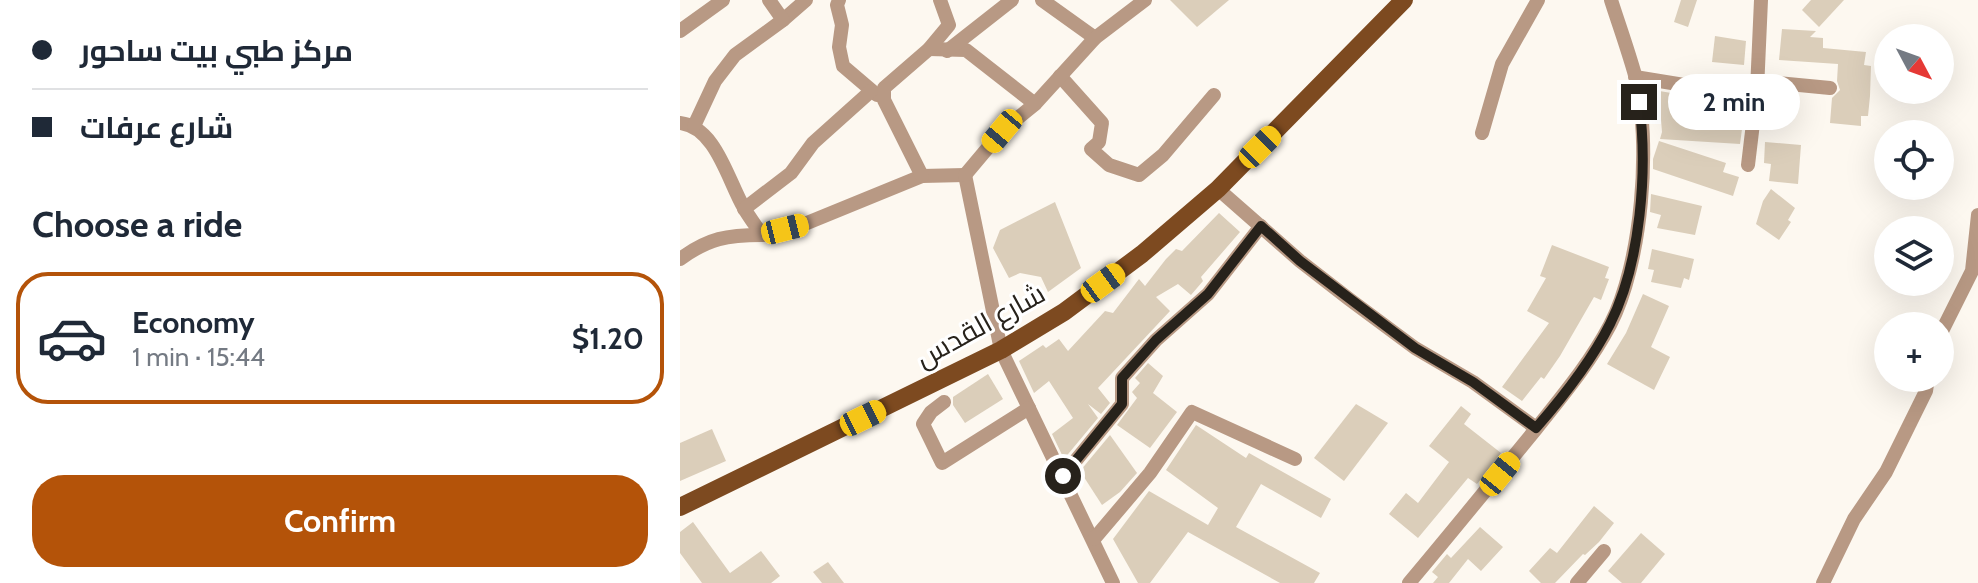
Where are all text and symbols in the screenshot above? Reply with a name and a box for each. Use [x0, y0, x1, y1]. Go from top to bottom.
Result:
north arrow [1874, 24, 1954, 104]
map controls [1874, 24, 1954, 392]
text: مركز طبي بيت ساحور [80, 32, 353, 69]
callout: 2 min [1667, 74, 1799, 130]
route end [1621, 84, 1657, 120]
text: 2 min [1703, 86, 1765, 118]
car [977, 105, 1027, 157]
text: شارع عرفات [80, 109, 233, 146]
button: locate [1874, 120, 1954, 200]
car [1235, 122, 1285, 172]
text: Choose a ride [32, 202, 242, 246]
car [759, 212, 811, 246]
button: layers [1874, 216, 1954, 296]
car [1077, 259, 1129, 307]
street label: شارع القدس [909, 276, 1052, 376]
icon: car [36, 302, 108, 374]
text: Economy [132, 304, 255, 341]
button: + [1874, 312, 1954, 392]
text: $1.20 [572, 320, 644, 357]
text: 1 min · 15:44 [132, 341, 265, 373]
car [836, 397, 890, 439]
car [1476, 448, 1524, 500]
route start [1045, 458, 1081, 494]
button: Confirm [32, 475, 648, 567]

